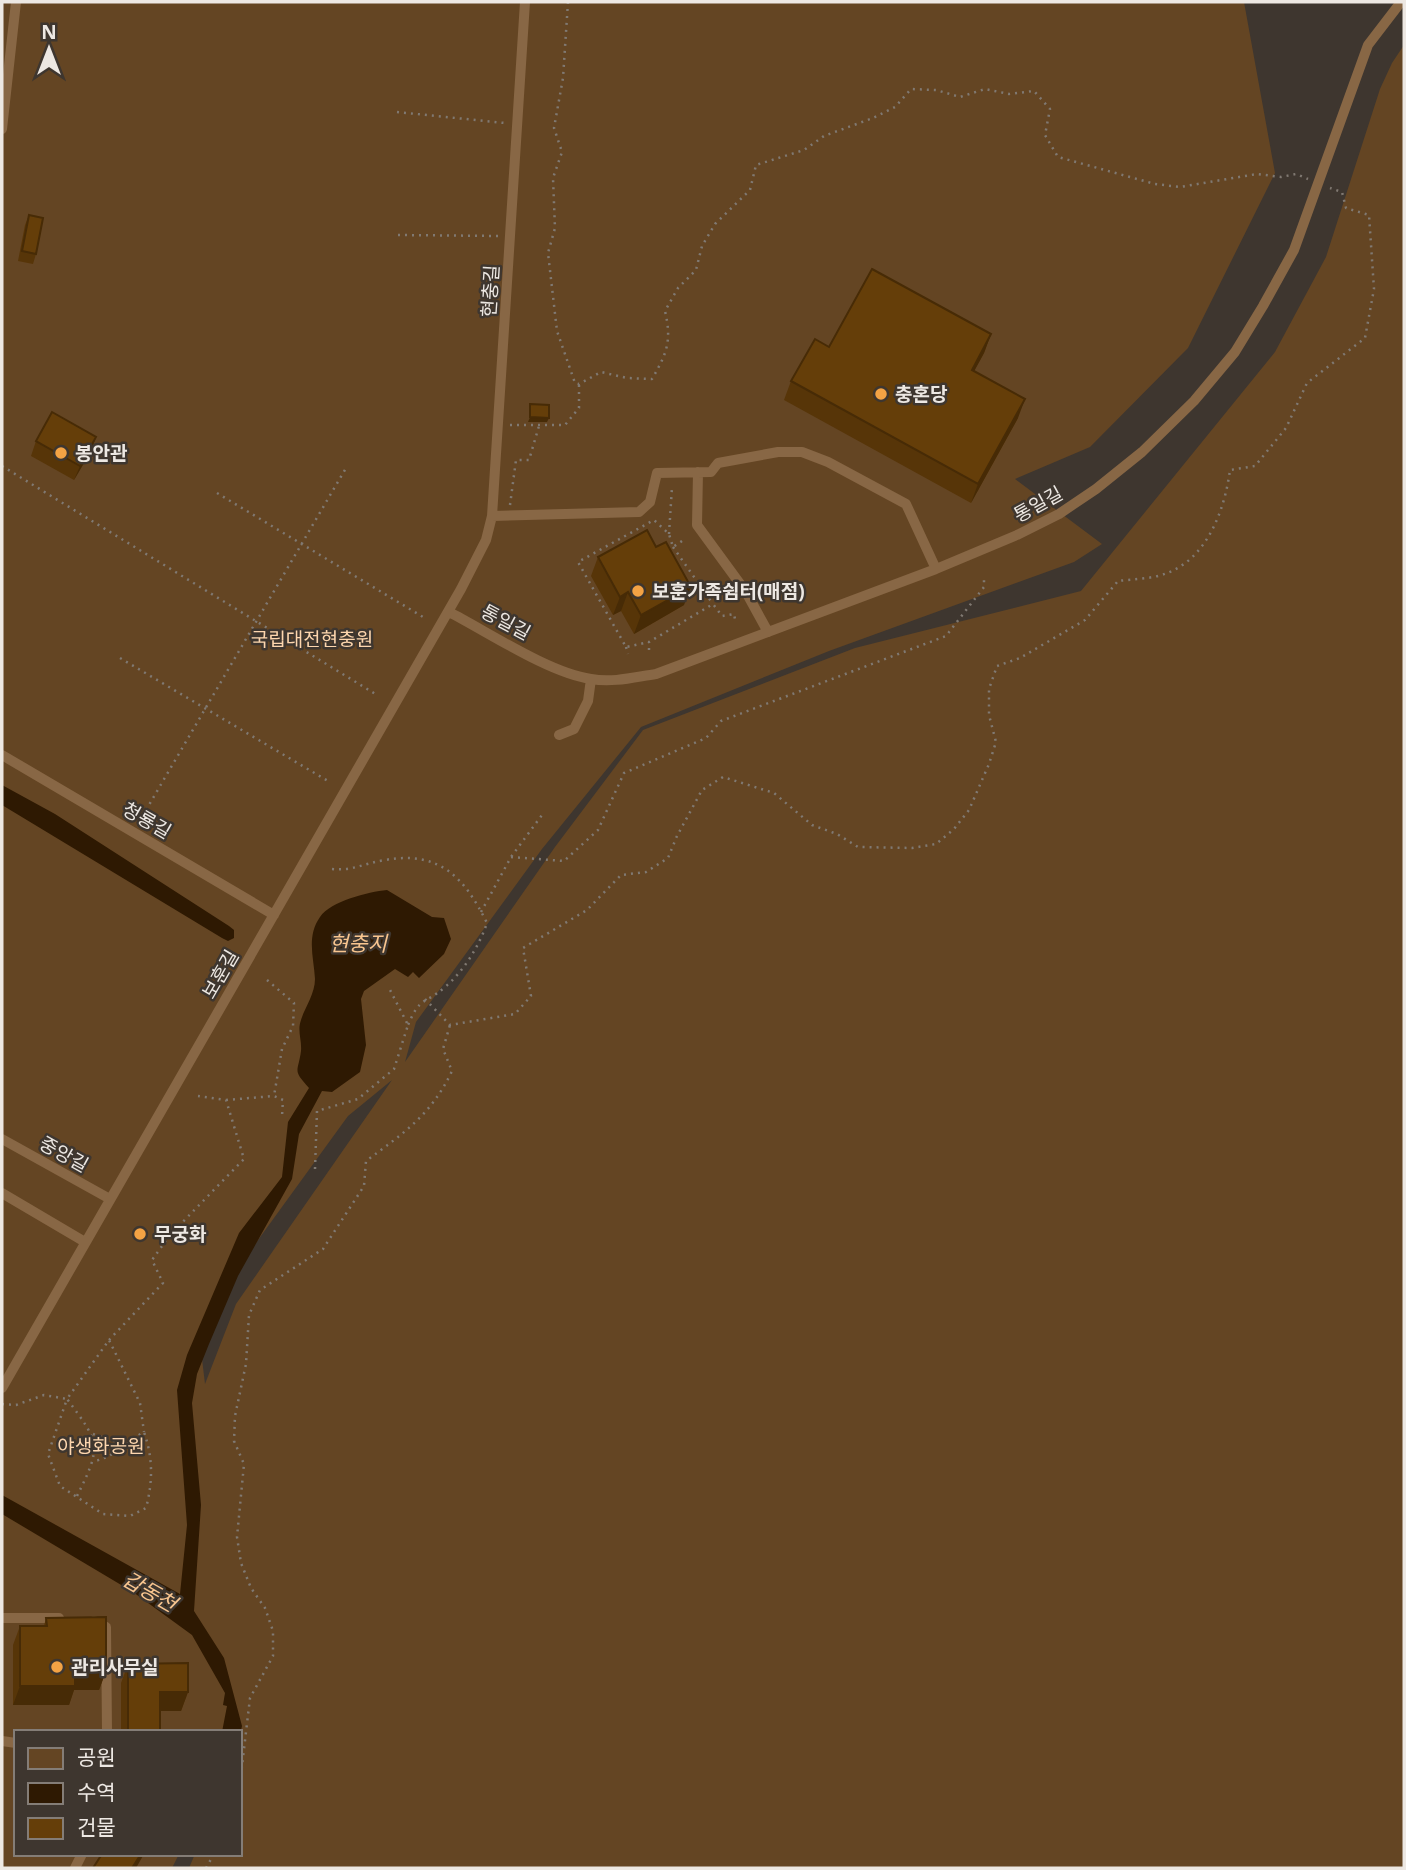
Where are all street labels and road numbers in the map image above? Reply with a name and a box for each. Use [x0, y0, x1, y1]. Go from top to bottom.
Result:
street label: 현충길 [475, 264, 505, 318]
street label: 통일길 [1009, 480, 1067, 528]
street label: 통일길 [477, 598, 535, 646]
street label: 청룡길 [118, 796, 176, 844]
street label: 보훈길 [196, 945, 244, 1003]
street label: 중앙길 [35, 1130, 93, 1178]

